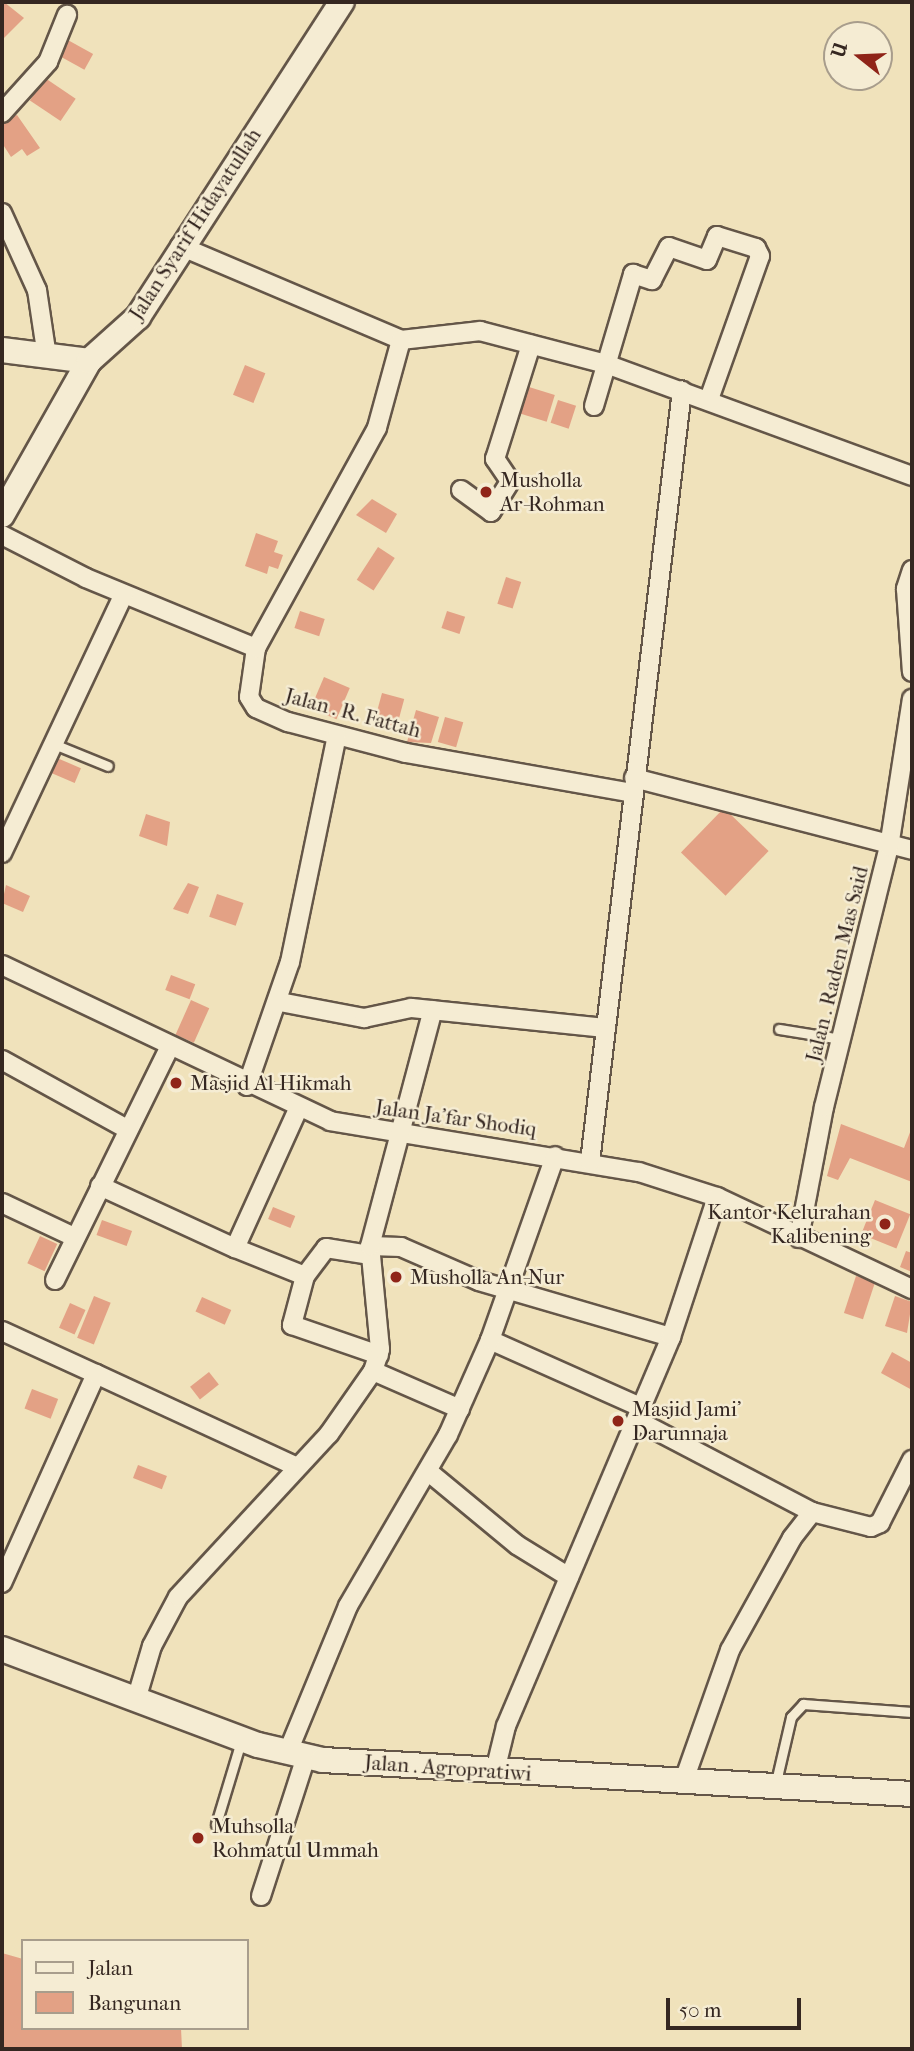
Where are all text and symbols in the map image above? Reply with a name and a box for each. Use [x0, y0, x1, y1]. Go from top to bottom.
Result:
north arrow [823, 21, 893, 91]
text: U [827, 40, 853, 61]
street label: Jalan Syarif Hidayatullah [124, 123, 266, 325]
place label: Musholla Ar-Rohman [500, 467, 605, 517]
marker: Musholla Ar-Rohman [478, 484, 494, 500]
street label: Jalan . R. Fattah [282, 683, 424, 743]
street label: Jalan . Raden Mas Said [800, 863, 874, 1065]
place label: Masjid Al-Hikmah [190, 1070, 352, 1096]
marker: Masjid Al-Hikmah [168, 1075, 184, 1091]
street label: Jalan Ja'far Shodiq [374, 1094, 538, 1142]
place label: Kantor Kelurahan Kalibening [707, 1199, 871, 1249]
marker: Kantor Kelurahan Kalibening [877, 1216, 893, 1232]
place label: Musholla An-Nur [410, 1264, 564, 1290]
marker: Musholla An-Nur [388, 1269, 404, 1285]
place label: Masjid Jami' Darunnaja [632, 1396, 741, 1446]
marker: Masjid Jami' Darunnaja [610, 1413, 626, 1429]
street label: Jalan . Agropratiwi [364, 1750, 532, 1786]
place label: Muhsolla Rohmatul Ummah [212, 1813, 379, 1863]
marker: Muhsolla Rohmatul Ummah [190, 1830, 206, 1846]
legend [21, 1939, 248, 2030]
text: Jalan [88, 1956, 133, 1980]
scale bar [669, 1984, 804, 2028]
text: Bangunan [88, 1991, 181, 2015]
text: 50 m [679, 1998, 722, 2022]

